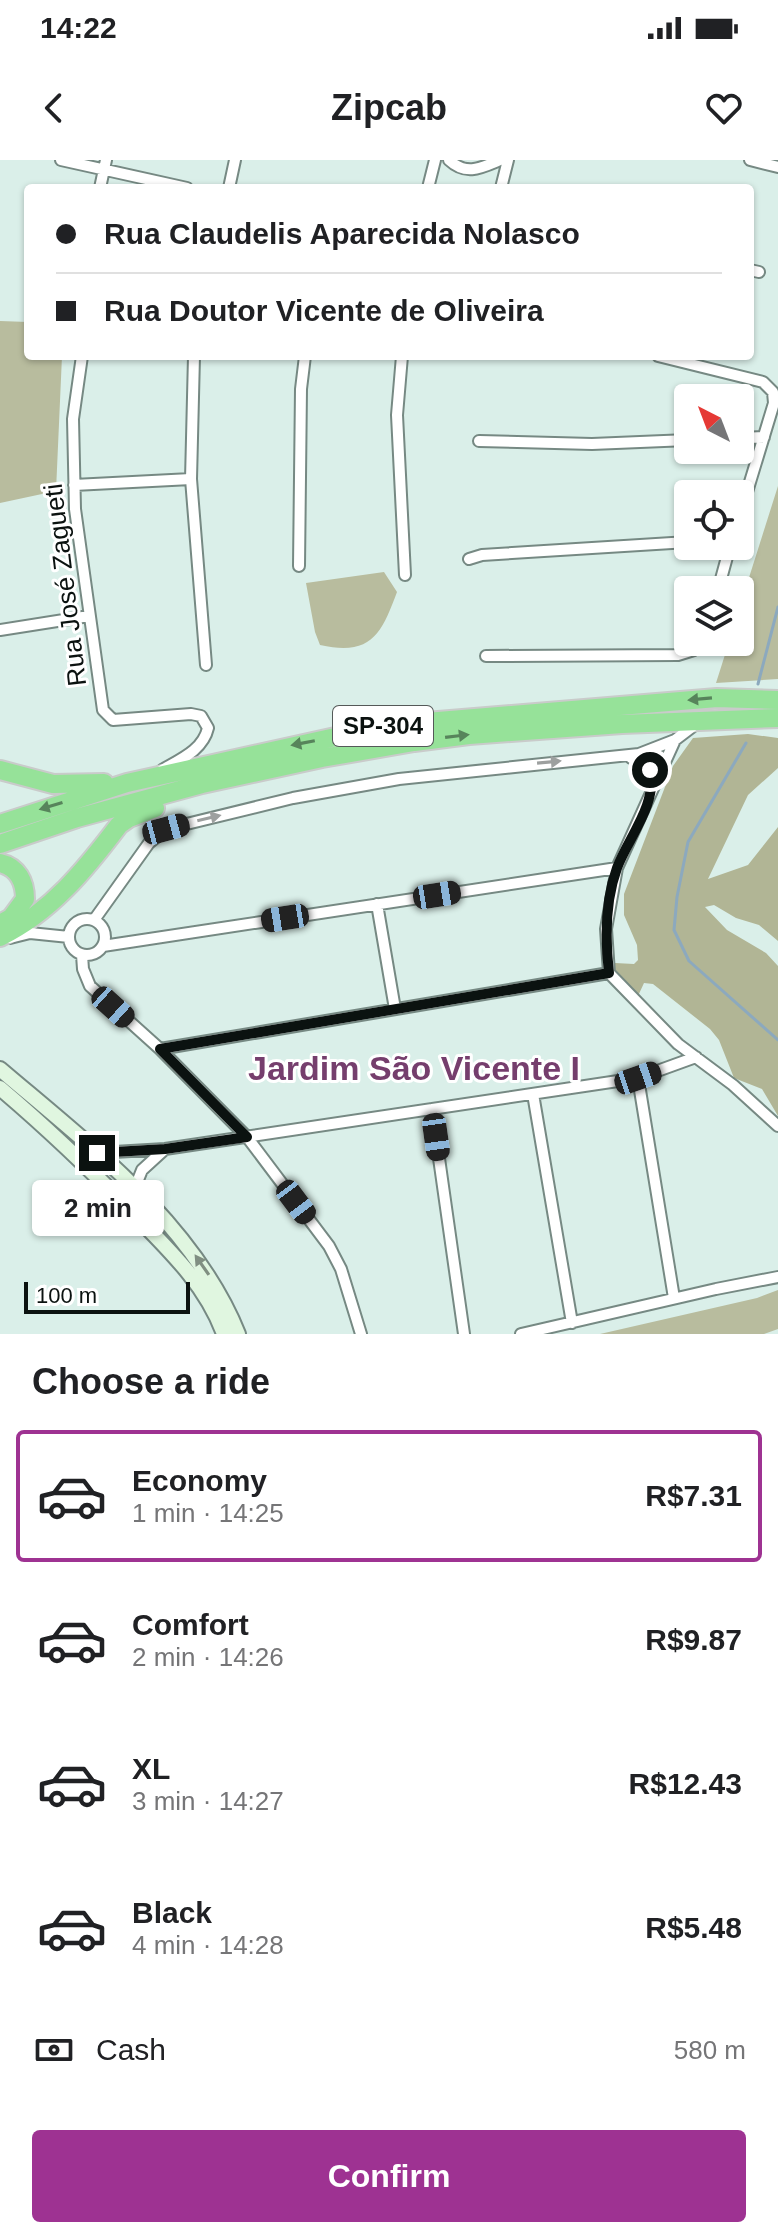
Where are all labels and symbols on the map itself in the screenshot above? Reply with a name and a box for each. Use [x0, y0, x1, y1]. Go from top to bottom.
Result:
north arrow [674, 384, 754, 464]
street label: Rua José Zagueti [38, 482, 92, 688]
one-way arrow [687, 693, 712, 706]
road number: SP-304 [333, 706, 433, 746]
one-way arrow [444, 730, 469, 743]
one-way arrow [290, 737, 315, 749]
route start [632, 752, 668, 788]
one-way arrow [537, 755, 562, 768]
one-way arrow [39, 801, 63, 813]
car [140, 811, 192, 847]
one-way arrow [197, 811, 222, 823]
car [411, 879, 463, 911]
car [259, 902, 311, 934]
car [87, 982, 139, 1032]
district label: Jardim São Vicente I [248, 1049, 580, 1087]
car [611, 1059, 665, 1097]
car [421, 1112, 451, 1162]
route end [79, 1135, 115, 1171]
car [272, 1176, 320, 1228]
callout: 2 min [31, 1181, 163, 1237]
one-way arrow [195, 1255, 210, 1276]
scale bar [24, 1278, 190, 1314]

